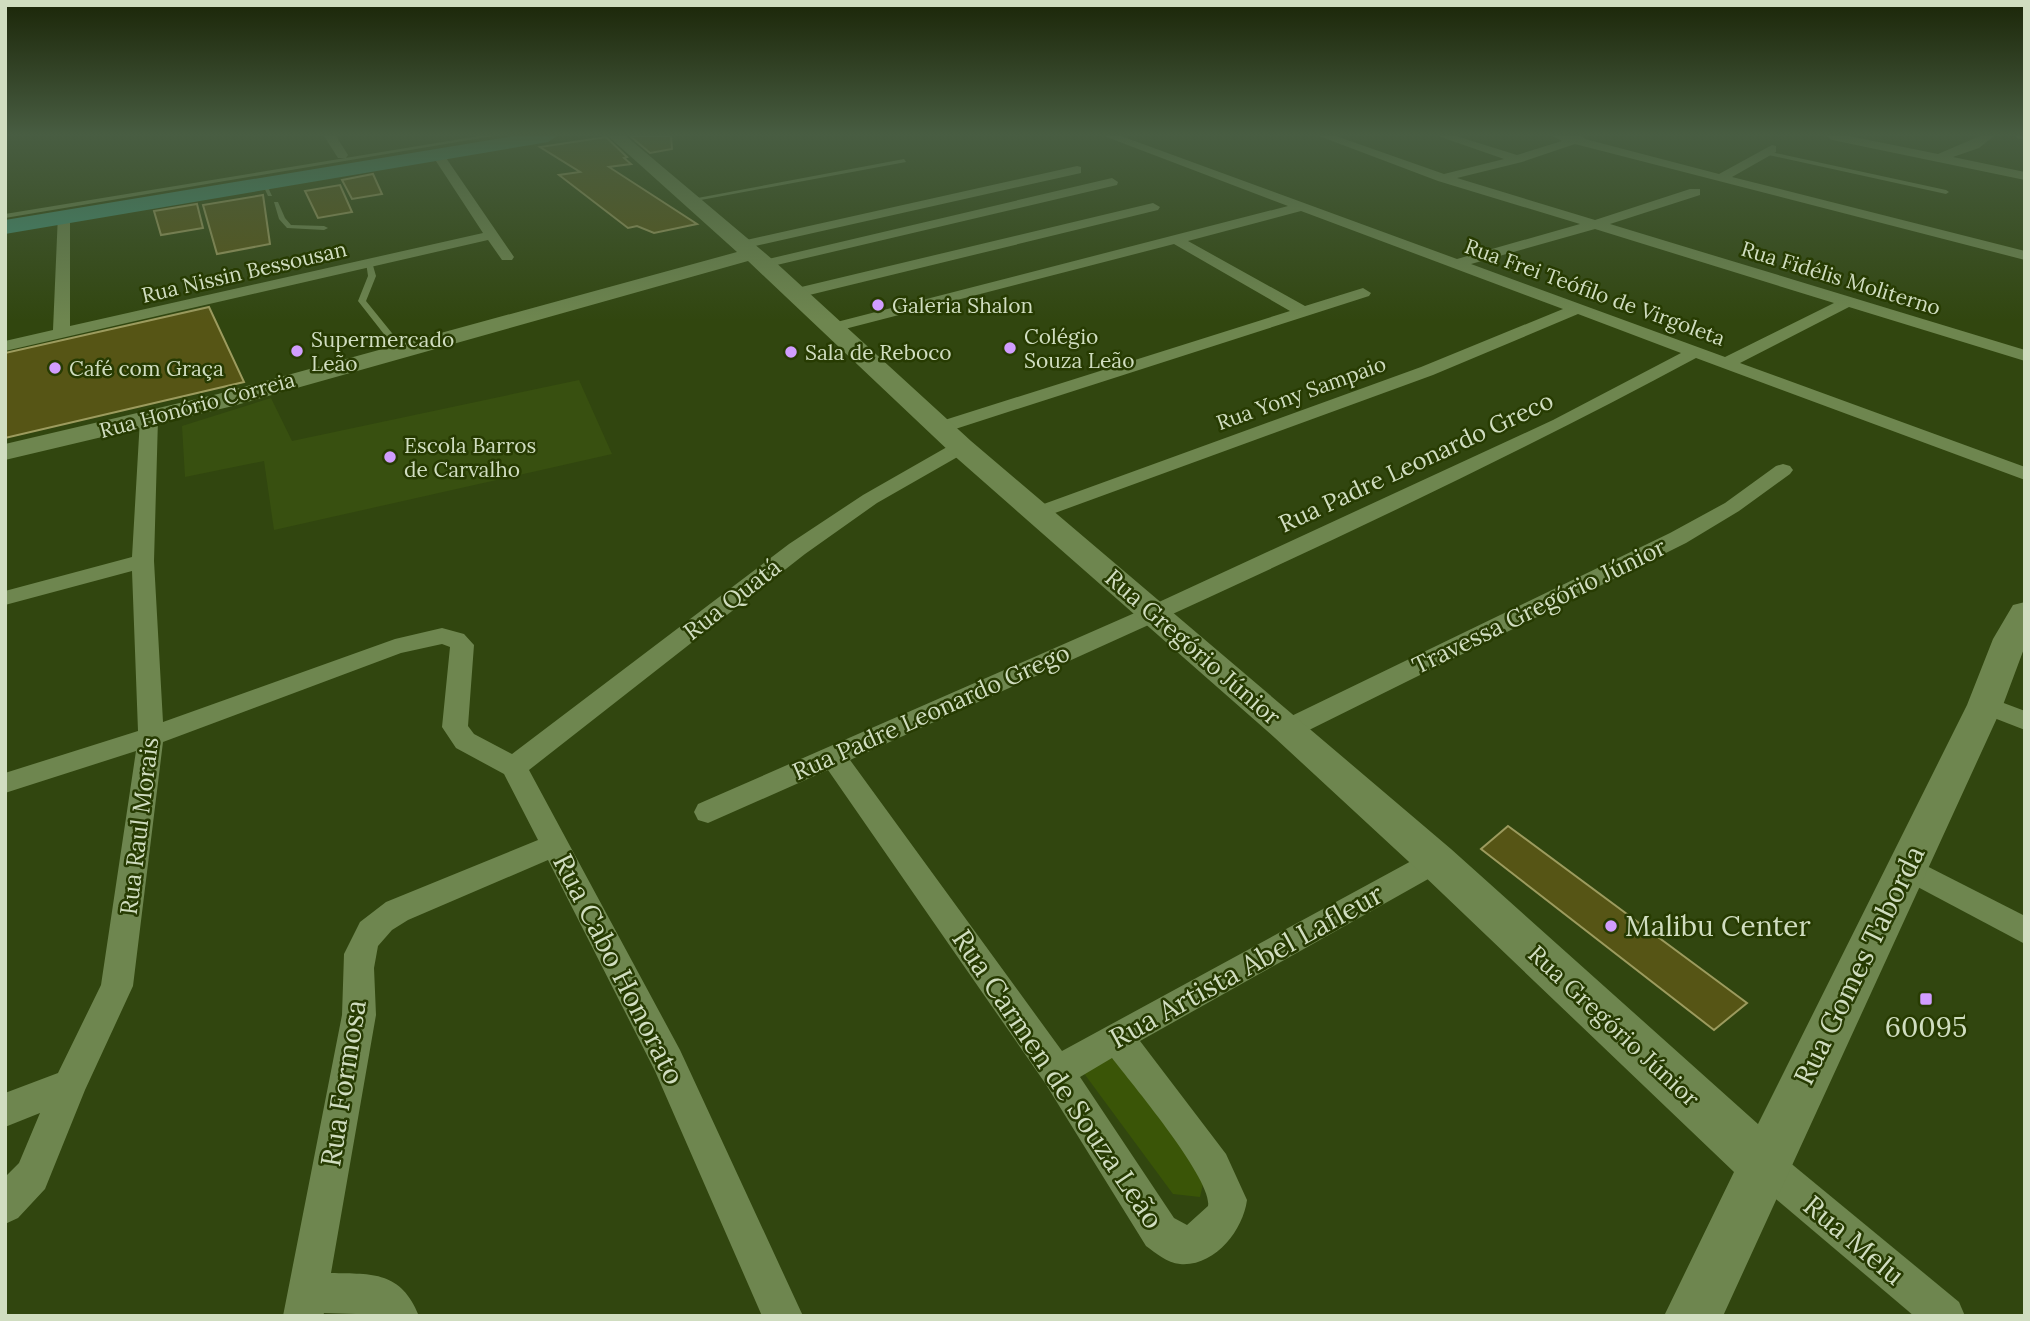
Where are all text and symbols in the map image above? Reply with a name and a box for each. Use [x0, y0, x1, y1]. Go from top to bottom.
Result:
street label: Rua Frei Teófilo de Virgoleta [1461, 232, 1729, 352]
street label: Rua Nissin Bessousan [139, 235, 349, 309]
street label: Rua Fidélis Moliterno [1738, 235, 1944, 321]
place label: Galeria Shalon [892, 292, 1034, 319]
marker: Galeria Shalon [870, 297, 886, 313]
place label: Colégio Souza Leão [1024, 323, 1134, 374]
place label: Supermercado Leão [311, 326, 454, 377]
place label: Sala de Reboco [805, 339, 952, 366]
marker: Colégio Souza Leão [1002, 340, 1018, 356]
marker: Supermercado Leão [289, 343, 305, 359]
marker: Sala de Reboco [783, 344, 799, 360]
street label: Rua Yony Sampaio [1213, 350, 1389, 436]
place label: Café com Graça [69, 355, 224, 382]
marker: Café com Graça [47, 360, 63, 376]
street label: Rua Honório Correia [96, 366, 298, 444]
street label: Rua Padre Leonardo Greco [1274, 385, 1558, 539]
place label: Escola Barros de Carvalho [404, 432, 536, 483]
marker: Escola Barros de Carvalho [382, 449, 398, 465]
street label: Travessa Gregório Júnior [1407, 531, 1671, 681]
street label: Rua Quatá [677, 551, 787, 647]
street label: Rua Gregório Júnior [1099, 562, 1288, 732]
street label: Rua Padre Leonardo Grego [788, 637, 1074, 787]
street label: Rua Raul Morais [113, 735, 165, 917]
street label: Rua Gomes Taborda [1785, 839, 1933, 1091]
street label: Rua Cabo Honorato [545, 847, 693, 1091]
street label: Rua Artista Abel Lafleur [1103, 876, 1389, 1056]
place label: Malibu Center [1625, 908, 1811, 944]
marker: Malibu Center [1603, 918, 1619, 934]
street label: Rua Carmen de Souza Leão [944, 922, 1172, 1236]
street label: Rua Gregório Júnior [1522, 939, 1707, 1114]
marker: 60095 [1918, 991, 1934, 1007]
street label: Rua Formosa [312, 997, 374, 1169]
place label: 60095 [1885, 1009, 1967, 1045]
street label: Rua Melu [1796, 1187, 1912, 1293]

